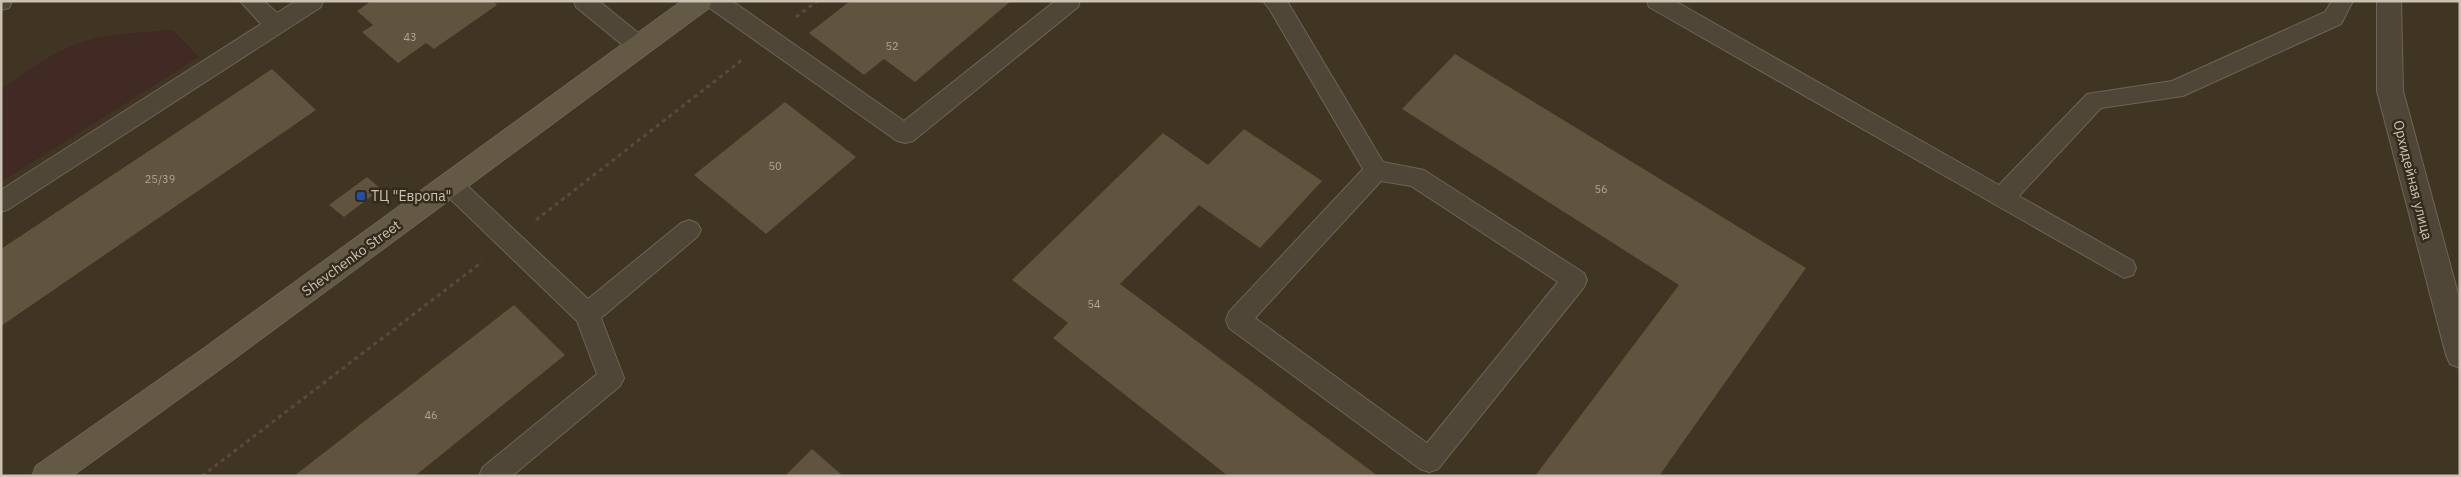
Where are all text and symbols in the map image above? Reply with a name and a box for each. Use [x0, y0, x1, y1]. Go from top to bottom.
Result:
house number: 43 [403, 30, 417, 44]
house number: 52 [885, 39, 899, 53]
street label: Орхидейная улица [2389, 118, 2437, 242]
house number: 50 [768, 159, 782, 173]
house number: 25/39 [145, 172, 175, 186]
house number: 56 [1594, 182, 1608, 196]
place label: ТЦ "Европа" [371, 187, 452, 205]
marker: ТЦ "Европа" [355, 190, 367, 202]
street label: Shevchenko Street [298, 216, 404, 300]
house number: 54 [1087, 297, 1101, 311]
house number: 46 [424, 408, 438, 422]

